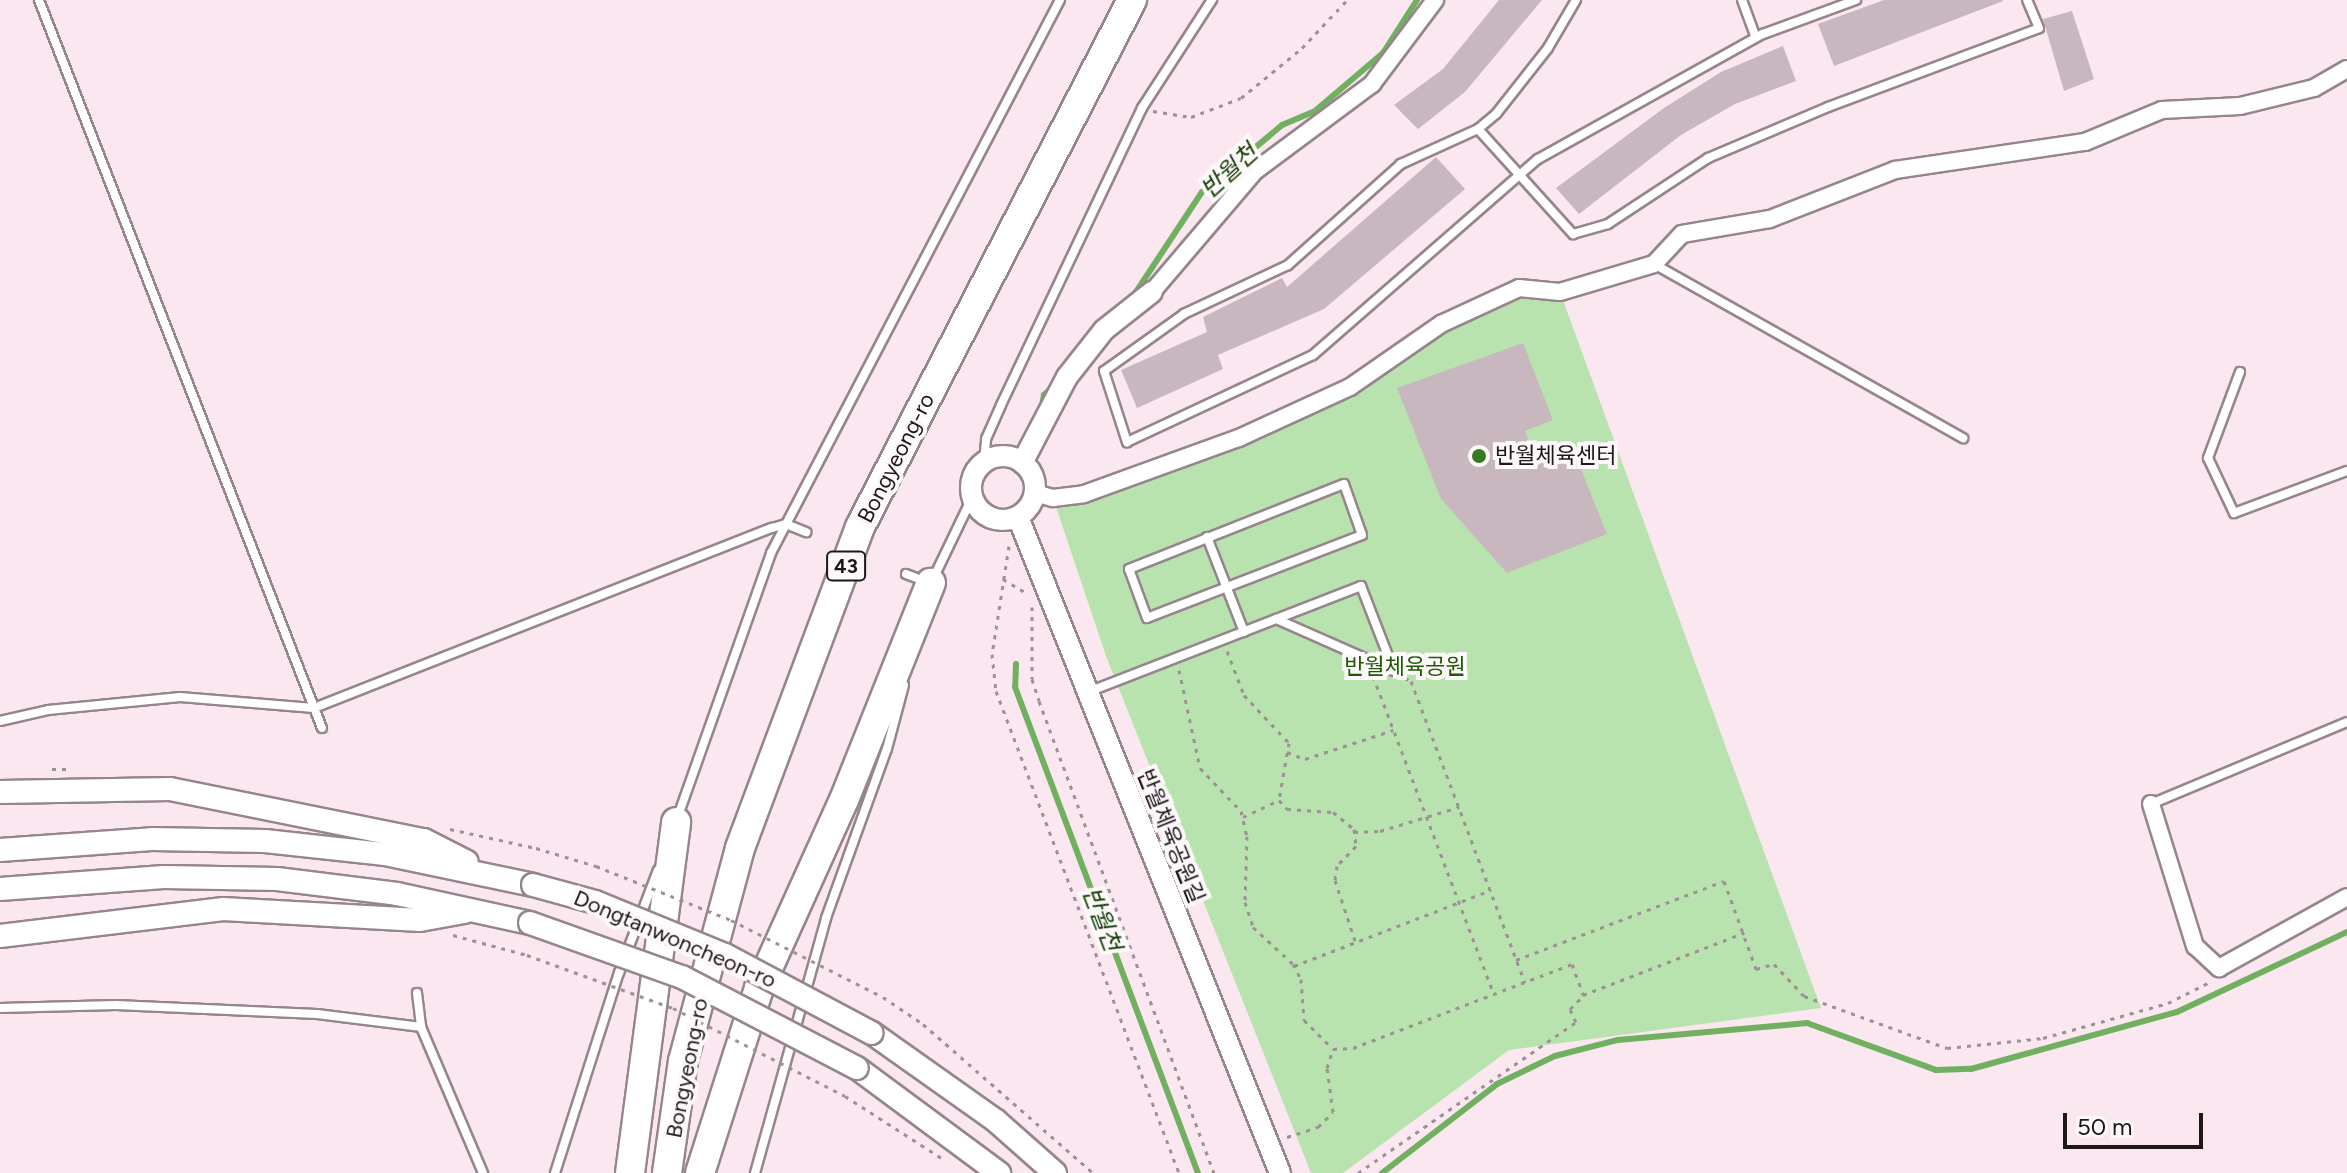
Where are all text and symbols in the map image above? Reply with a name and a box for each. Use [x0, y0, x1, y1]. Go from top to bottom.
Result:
water label: 반월천 [1195, 138, 1263, 204]
street label: Bongyeong-ro [852, 389, 940, 527]
place label: 반월체육센터 [1495, 443, 1616, 469]
marker: 반월체육센터 [1470, 447, 1488, 465]
road number: 43 [826, 550, 866, 582]
park label: 반월체육공원 [1344, 654, 1466, 680]
street label: 반월체육공원길 [1132, 765, 1210, 907]
water label: 반월천 [1077, 883, 1127, 955]
street label: Dongtanwoncheon-ro [570, 884, 780, 994]
street label: Bongyeong-ro [660, 996, 714, 1140]
scale bar [2067, 1097, 2207, 1147]
text: 50 m [2077, 1112, 2133, 1141]

